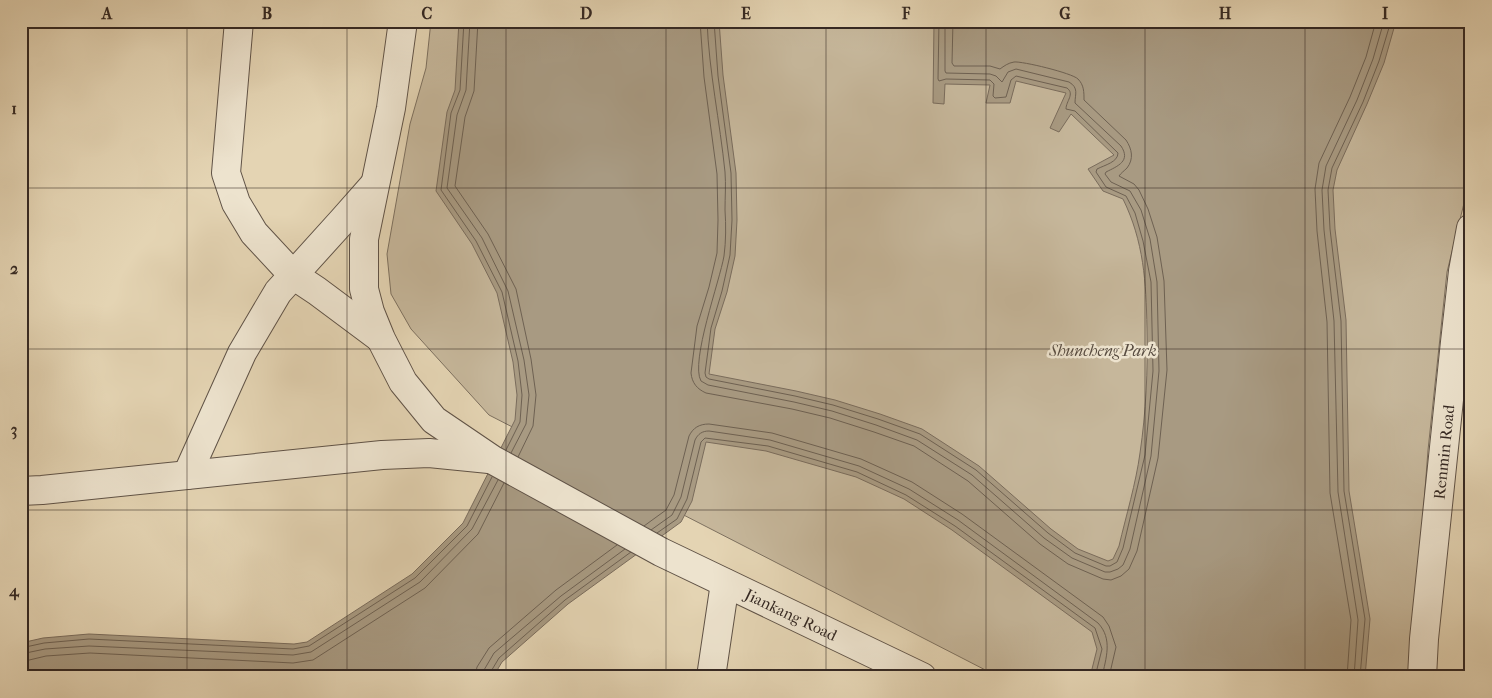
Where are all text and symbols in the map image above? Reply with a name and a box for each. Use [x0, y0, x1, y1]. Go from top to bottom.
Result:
text: A [101, 4, 113, 23]
text: B [262, 4, 272, 23]
text: C [422, 4, 433, 23]
text: D [580, 4, 592, 23]
text: E [741, 4, 751, 23]
text: F [901, 4, 911, 23]
text: G [1059, 4, 1071, 23]
text: H [1219, 4, 1232, 23]
text: I [1382, 4, 1389, 23]
text: 1 [11, 99, 17, 118]
text: 2 [10, 259, 18, 278]
park label: Shuncheng Park [1048, 341, 1157, 360]
street label: Renmin Road [1430, 404, 1458, 500]
text: 3 [11, 420, 17, 440]
text: 4 [8, 581, 20, 601]
street label: Jiankang Road [740, 584, 840, 645]

